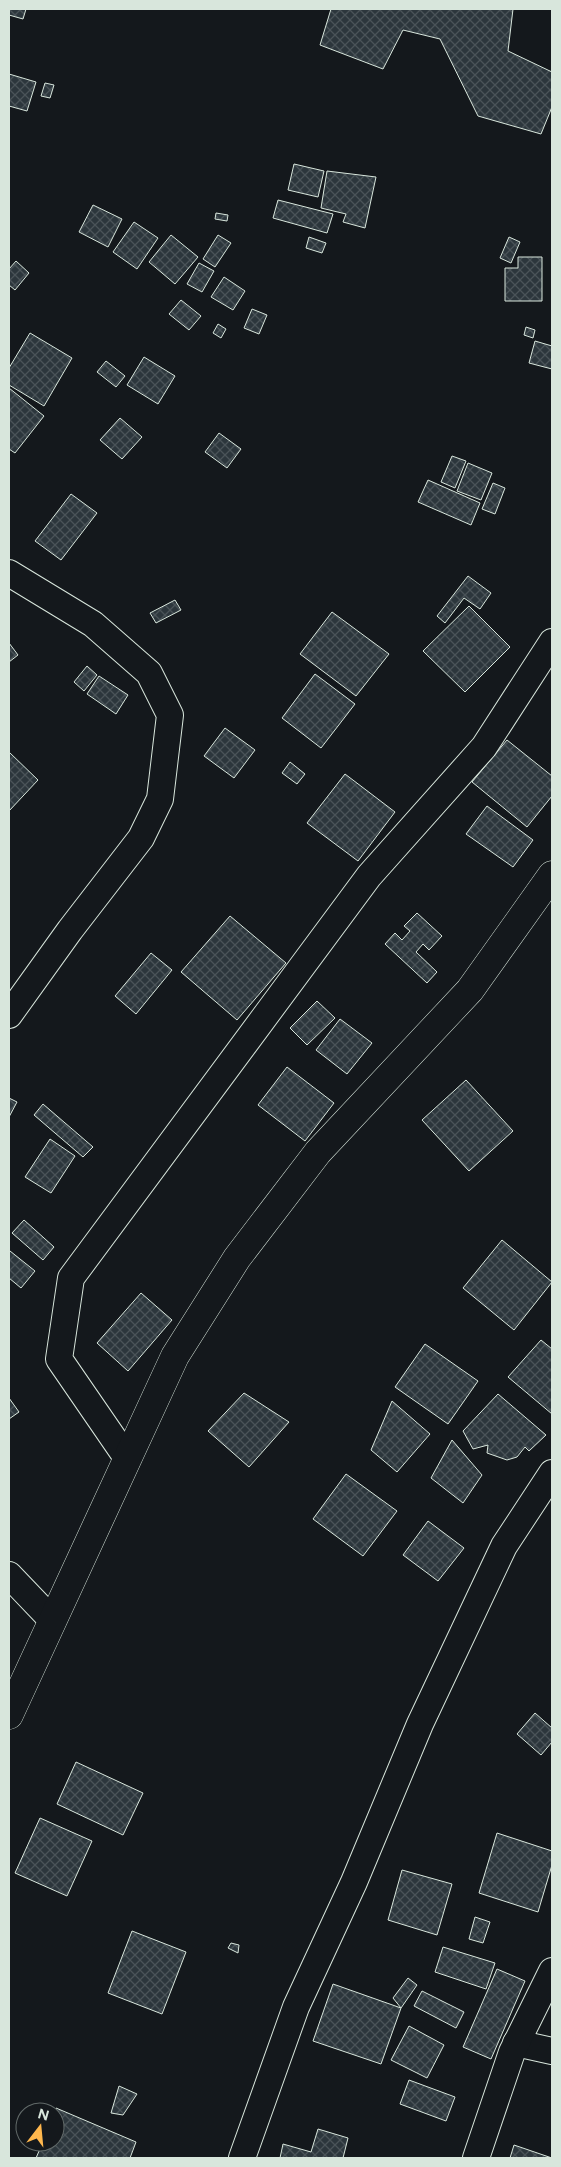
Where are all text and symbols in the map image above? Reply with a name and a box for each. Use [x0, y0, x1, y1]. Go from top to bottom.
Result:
north arrow [15, 2102, 65, 2152]
text: N [36, 2105, 51, 2125]

